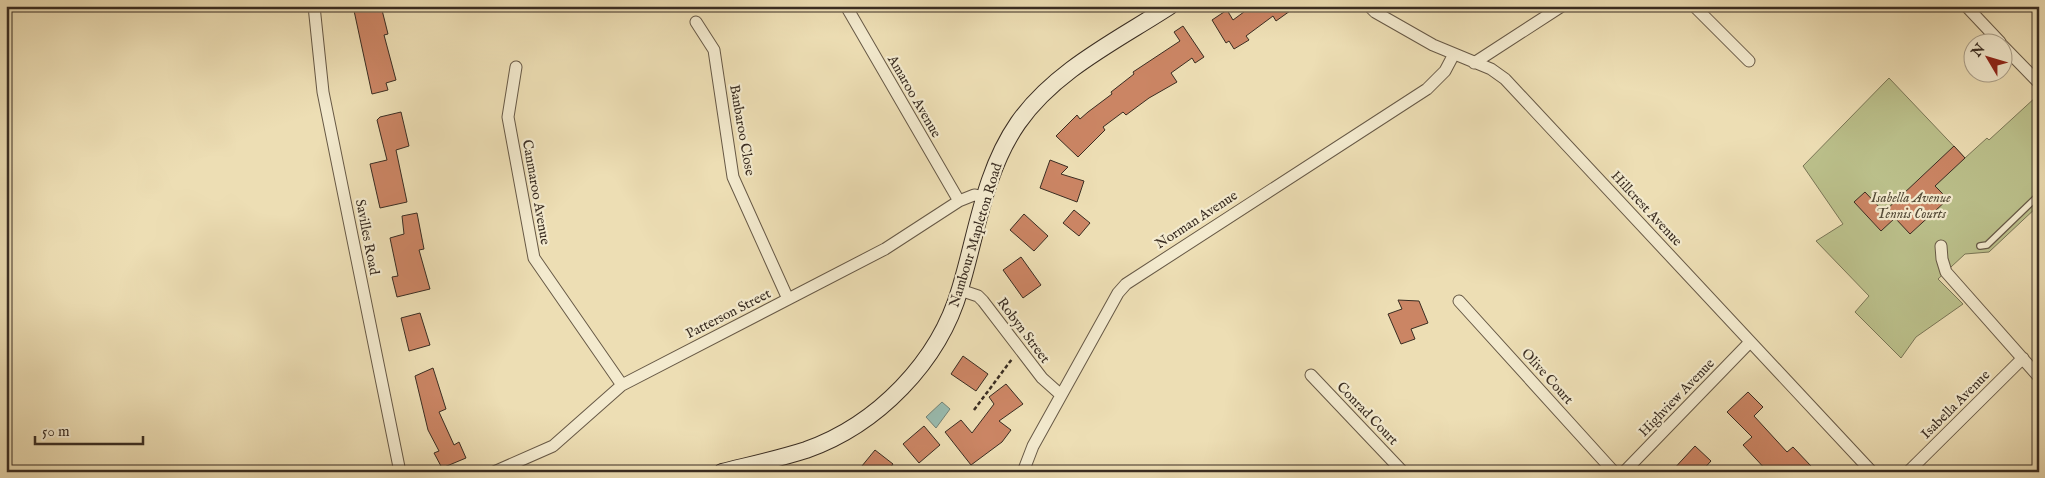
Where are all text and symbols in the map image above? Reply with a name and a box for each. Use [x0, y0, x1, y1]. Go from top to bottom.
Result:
north arrow [1962, 32, 2012, 82]
text: N [1967, 40, 1989, 62]
street label: Amaroo Avenue [883, 51, 945, 142]
street label: Banbaroo Close [725, 83, 759, 178]
street label: Canmaroo Avenue [518, 138, 554, 247]
street label: Nambour Mapleton Road [945, 160, 1007, 310]
street label: Hillcrest Avenue [1607, 167, 1686, 251]
street label: Norman Avenue [1152, 186, 1242, 253]
park label: Isabella Avenue Tennis Courts [1870, 189, 1951, 223]
street label: Savilles Road [351, 198, 383, 277]
street label: Patterson Street [683, 285, 774, 343]
street label: Robyn Street [993, 294, 1054, 367]
street label: Olive Court [1517, 345, 1577, 409]
street label: Highview Avenue [1635, 354, 1719, 441]
street label: Isabella Avenue [1917, 366, 1994, 443]
street label: Conrad Court [1333, 378, 1402, 449]
scale bar [35, 413, 142, 445]
text: 50 m [42, 422, 70, 441]

